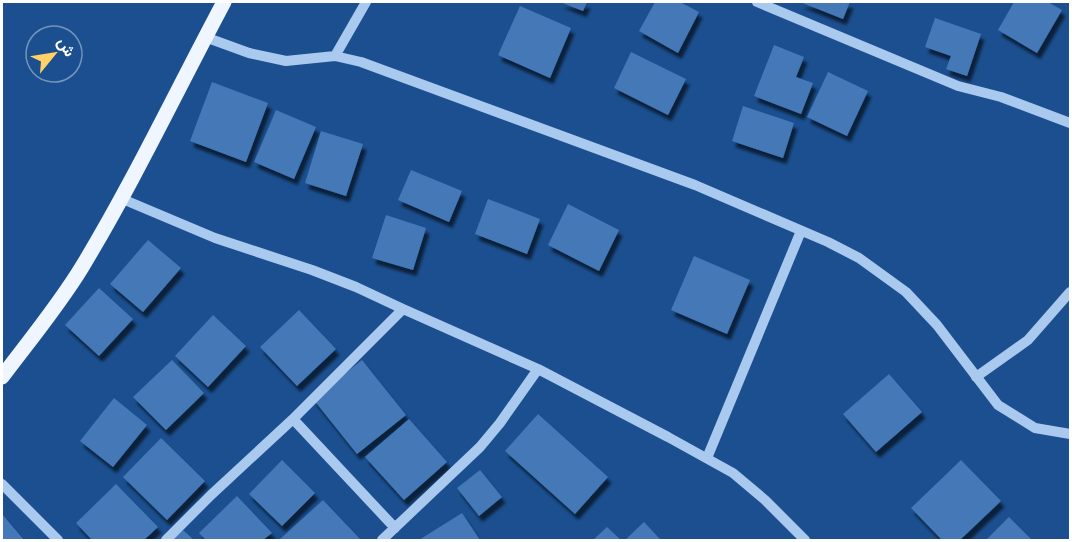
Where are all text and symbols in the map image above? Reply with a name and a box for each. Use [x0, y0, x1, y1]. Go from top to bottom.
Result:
north arrow [24, 24, 84, 84]
text: ش [54, 33, 80, 60]

